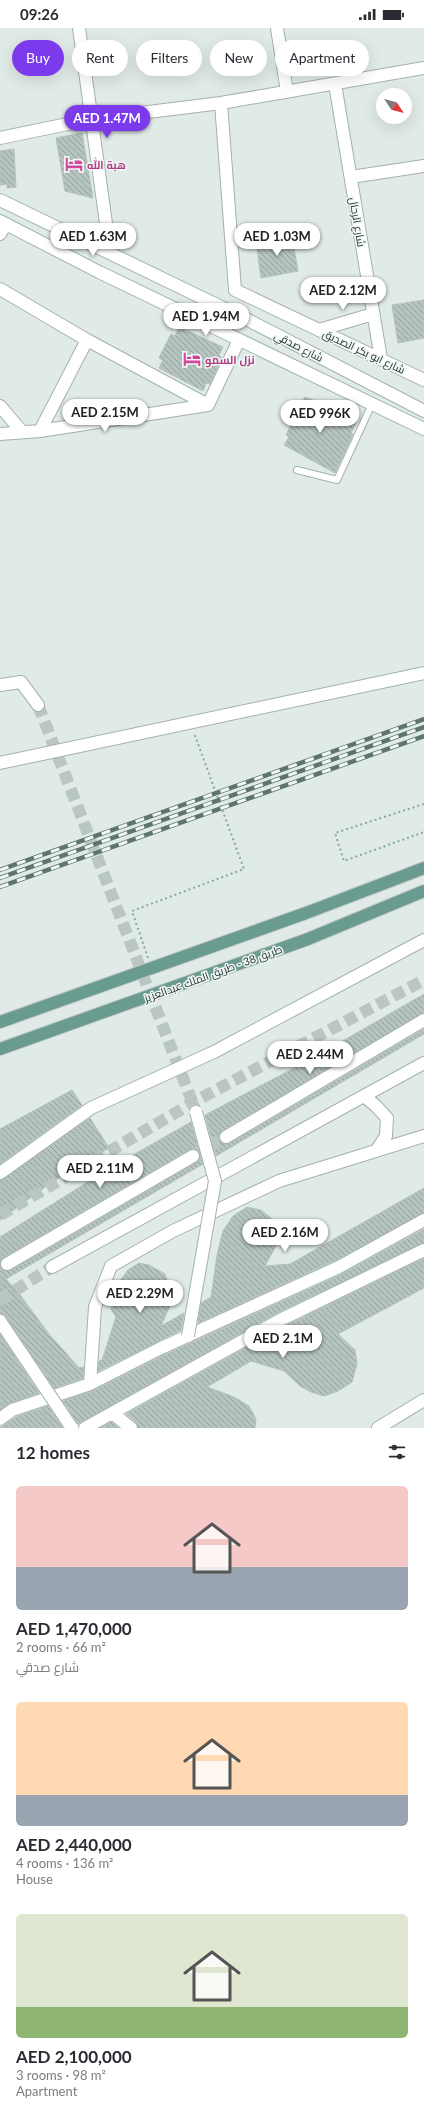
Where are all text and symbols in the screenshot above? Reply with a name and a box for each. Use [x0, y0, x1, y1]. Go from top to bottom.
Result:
text: 09:26 [20, 5, 59, 23]
chip: Buy [12, 40, 64, 76]
chip: Rent [72, 40, 128, 76]
chip: Filters [136, 40, 202, 76]
chip: New [210, 40, 267, 76]
chip: Apartment [275, 40, 369, 76]
north arrow [376, 88, 412, 124]
map controls [376, 88, 412, 124]
pin: AED 1.47M [61, 105, 153, 139]
text: AED 1.47M [73, 110, 141, 126]
hotel icon: هبة الله [64, 154, 84, 174]
place label: هبة الله [87, 157, 126, 172]
street label: شارع الرجال [345, 196, 369, 248]
pin: AED 1.63M [47, 223, 139, 257]
pin: AED 1.03M [231, 223, 323, 257]
text: AED 1.63M [59, 228, 127, 244]
text: AED 1.03M [243, 228, 311, 244]
pin: AED 2.12M [297, 277, 389, 311]
text: AED 2.12M [309, 282, 377, 298]
pin: AED 1.94M [160, 303, 252, 337]
text: AED 1.94M [172, 308, 240, 324]
street label: شارع ابو بكر الصديق [320, 326, 407, 378]
street label: شارع صدقي [271, 328, 326, 367]
hotel icon: نزل السمو [182, 349, 202, 369]
place label: نزل السمو [205, 353, 255, 368]
pin: AED 2.15M [59, 399, 151, 433]
pin: AED 996K [279, 400, 361, 434]
text: AED 2.15M [71, 404, 139, 420]
text: AED 996K [289, 405, 351, 421]
street label: طريق 38 - طريق الملك عبدالعزيز [141, 942, 284, 1005]
pin: AED 2.44M [264, 1041, 356, 1075]
text: AED 2.44M [276, 1046, 344, 1062]
pin: AED 2.11M [54, 1155, 146, 1189]
text: AED 2.11M [66, 1160, 134, 1176]
pin: AED 2.16M [239, 1219, 331, 1253]
text: AED 2.16M [251, 1224, 319, 1240]
pin: AED 2.29M [94, 1280, 186, 1314]
text: AED 2.29M [106, 1285, 174, 1301]
pin: AED 2.1M [242, 1325, 324, 1359]
text: AED 2.1M [253, 1330, 313, 1346]
icon: filters [386, 1441, 408, 1463]
text: 12 homes [16, 1442, 90, 1463]
icon: home [176, 1512, 248, 1584]
text: AED 1,470,000 [16, 1618, 132, 1639]
text: 2 rooms · 66 m² [16, 1639, 106, 1655]
text: شارع صدقي [16, 1659, 79, 1675]
icon: home [176, 1728, 248, 1800]
text: AED 2,440,000 [16, 1834, 132, 1855]
text: 4 rooms · 136 m² [16, 1855, 113, 1871]
text: House [16, 1871, 53, 1887]
icon: home [176, 1940, 248, 2012]
text: AED 2,100,000 [16, 2046, 132, 2067]
text: 3 rooms · 98 m² [16, 2067, 106, 2083]
text: Apartment [16, 2083, 77, 2099]

